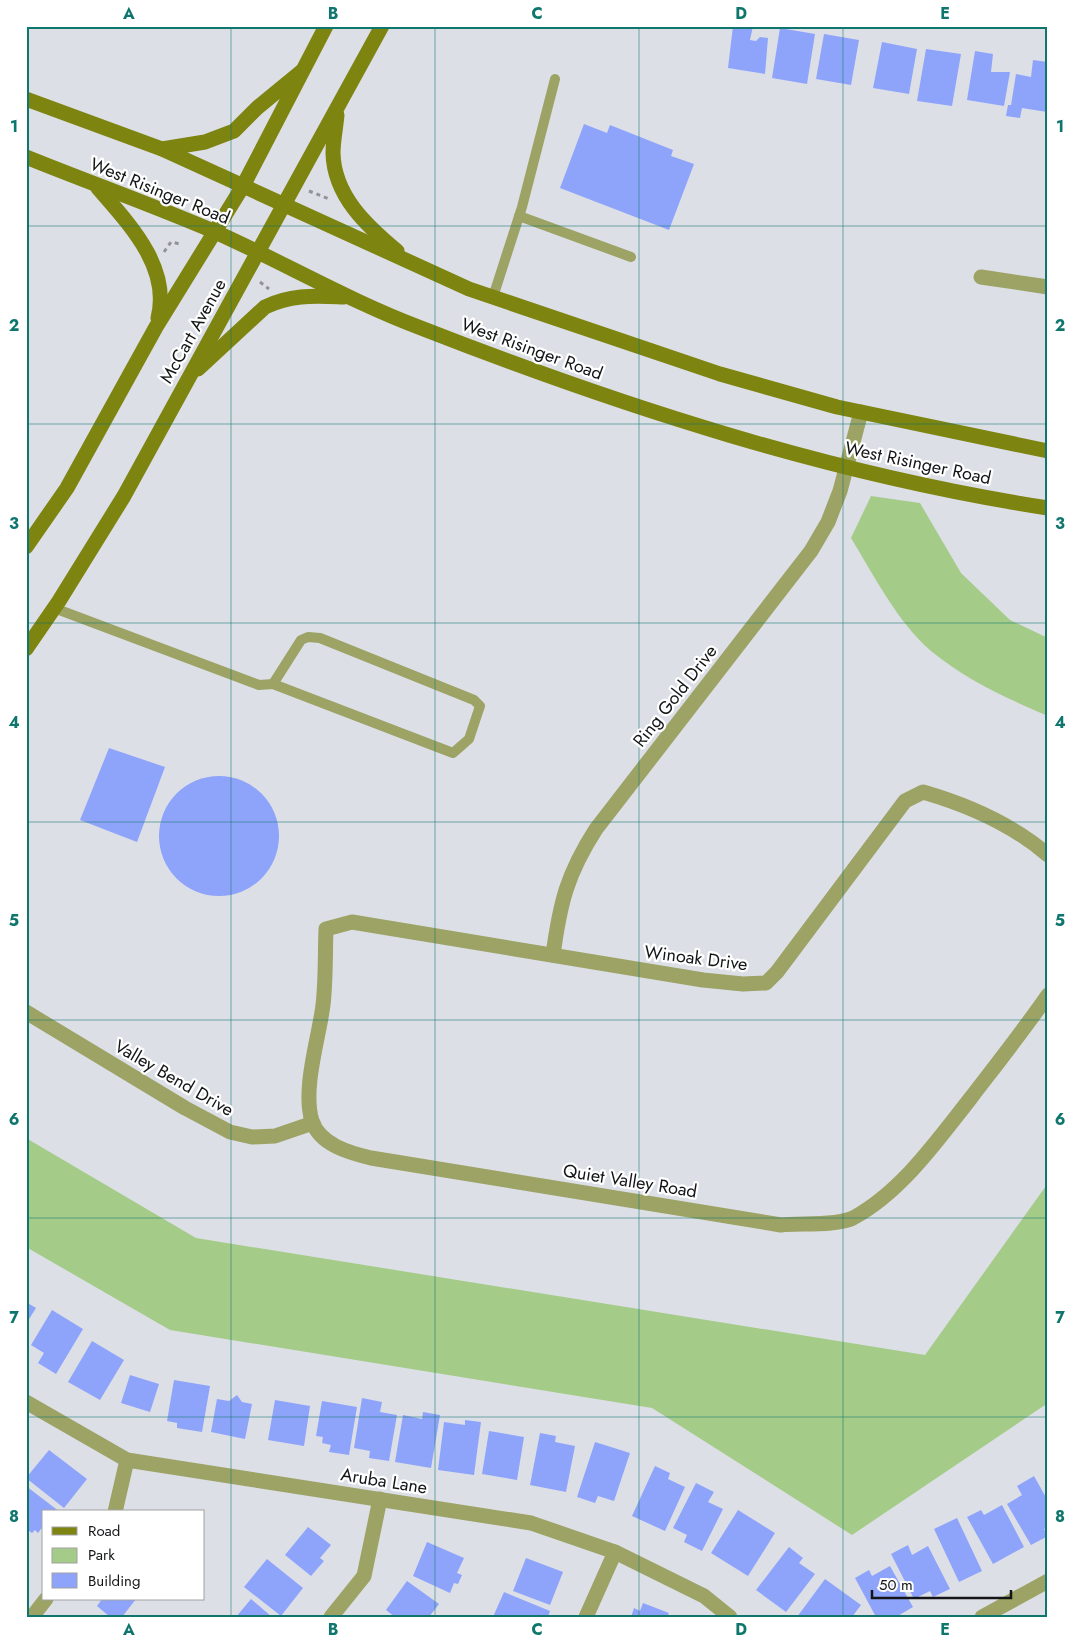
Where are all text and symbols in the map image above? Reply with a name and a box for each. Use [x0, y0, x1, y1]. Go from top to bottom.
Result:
text: A [122, 2, 135, 25]
text: B [328, 2, 338, 25]
text: C [531, 2, 543, 25]
text: D [735, 2, 747, 25]
text: E [940, 2, 950, 25]
text: 1 [10, 115, 18, 138]
text: 1 [1056, 115, 1064, 138]
street label: West Risinger Road [86, 151, 234, 231]
street label: McCart Avenue [153, 274, 233, 388]
street label: West Risinger Road [458, 311, 606, 387]
text: 2 [9, 314, 19, 337]
text: 2 [1055, 314, 1065, 337]
street label: West Risinger Road [843, 435, 993, 491]
text: 3 [9, 512, 19, 535]
text: 3 [1055, 512, 1065, 535]
street label: Ring Gold Drive [627, 639, 723, 753]
text: 4 [8, 711, 20, 734]
text: 4 [1054, 711, 1066, 734]
text: 5 [9, 909, 19, 932]
text: 5 [1055, 909, 1065, 932]
street label: Winoak Drive [643, 939, 749, 977]
street label: Valley Bend Drive [110, 1033, 238, 1123]
text: 6 [9, 1108, 19, 1131]
text: 6 [1055, 1108, 1065, 1131]
street label: Quiet Valley Road [561, 1158, 699, 1204]
text: 7 [9, 1306, 19, 1329]
text: 7 [1055, 1306, 1065, 1329]
street label: Aruba Lane [339, 1461, 429, 1501]
text: 8 [9, 1505, 19, 1528]
text: 8 [1055, 1505, 1065, 1528]
legend [42, 1510, 205, 1600]
text: Road [88, 1520, 120, 1542]
text: Park [88, 1544, 115, 1566]
scale bar [872, 1568, 1010, 1600]
text: Building [88, 1570, 140, 1592]
text: 50 m [879, 1574, 913, 1596]
text: A [122, 1618, 135, 1641]
text: B [328, 1618, 338, 1641]
text: C [531, 1618, 543, 1641]
text: D [735, 1618, 747, 1641]
text: E [940, 1618, 950, 1641]

